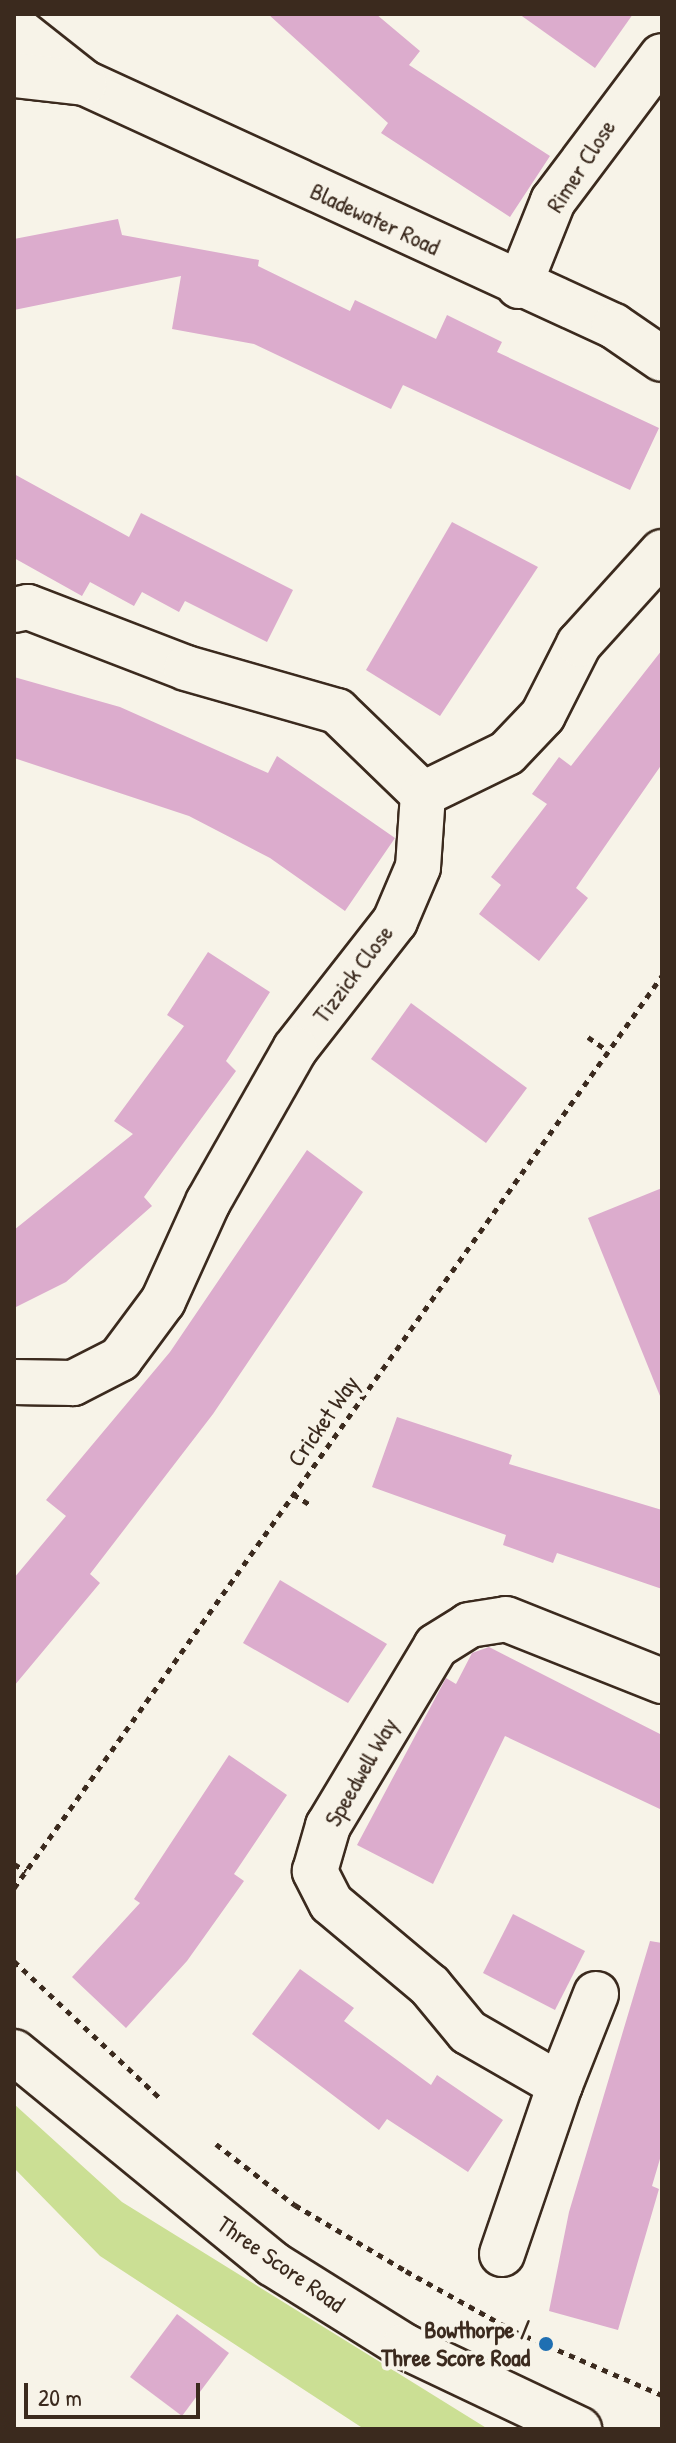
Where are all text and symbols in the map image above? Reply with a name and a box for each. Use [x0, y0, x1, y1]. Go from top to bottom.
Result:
street label: Rimer Close [540, 114, 622, 218]
street label: Bladewater Road [306, 177, 444, 261]
street label: Tizzick Close [307, 919, 399, 1029]
street label: Cricket Way [281, 1370, 365, 1472]
street label: Speedwell Way [318, 1713, 404, 1831]
street label: Three Score Road [212, 2210, 350, 2318]
place label: Bowthorpe / Three Score Road [381, 2316, 530, 2372]
marker: Bowthorpe / Three Score Road [537, 2335, 555, 2353]
scale bar [28, 2367, 204, 2417]
text: 20 m [38, 2381, 82, 2413]

